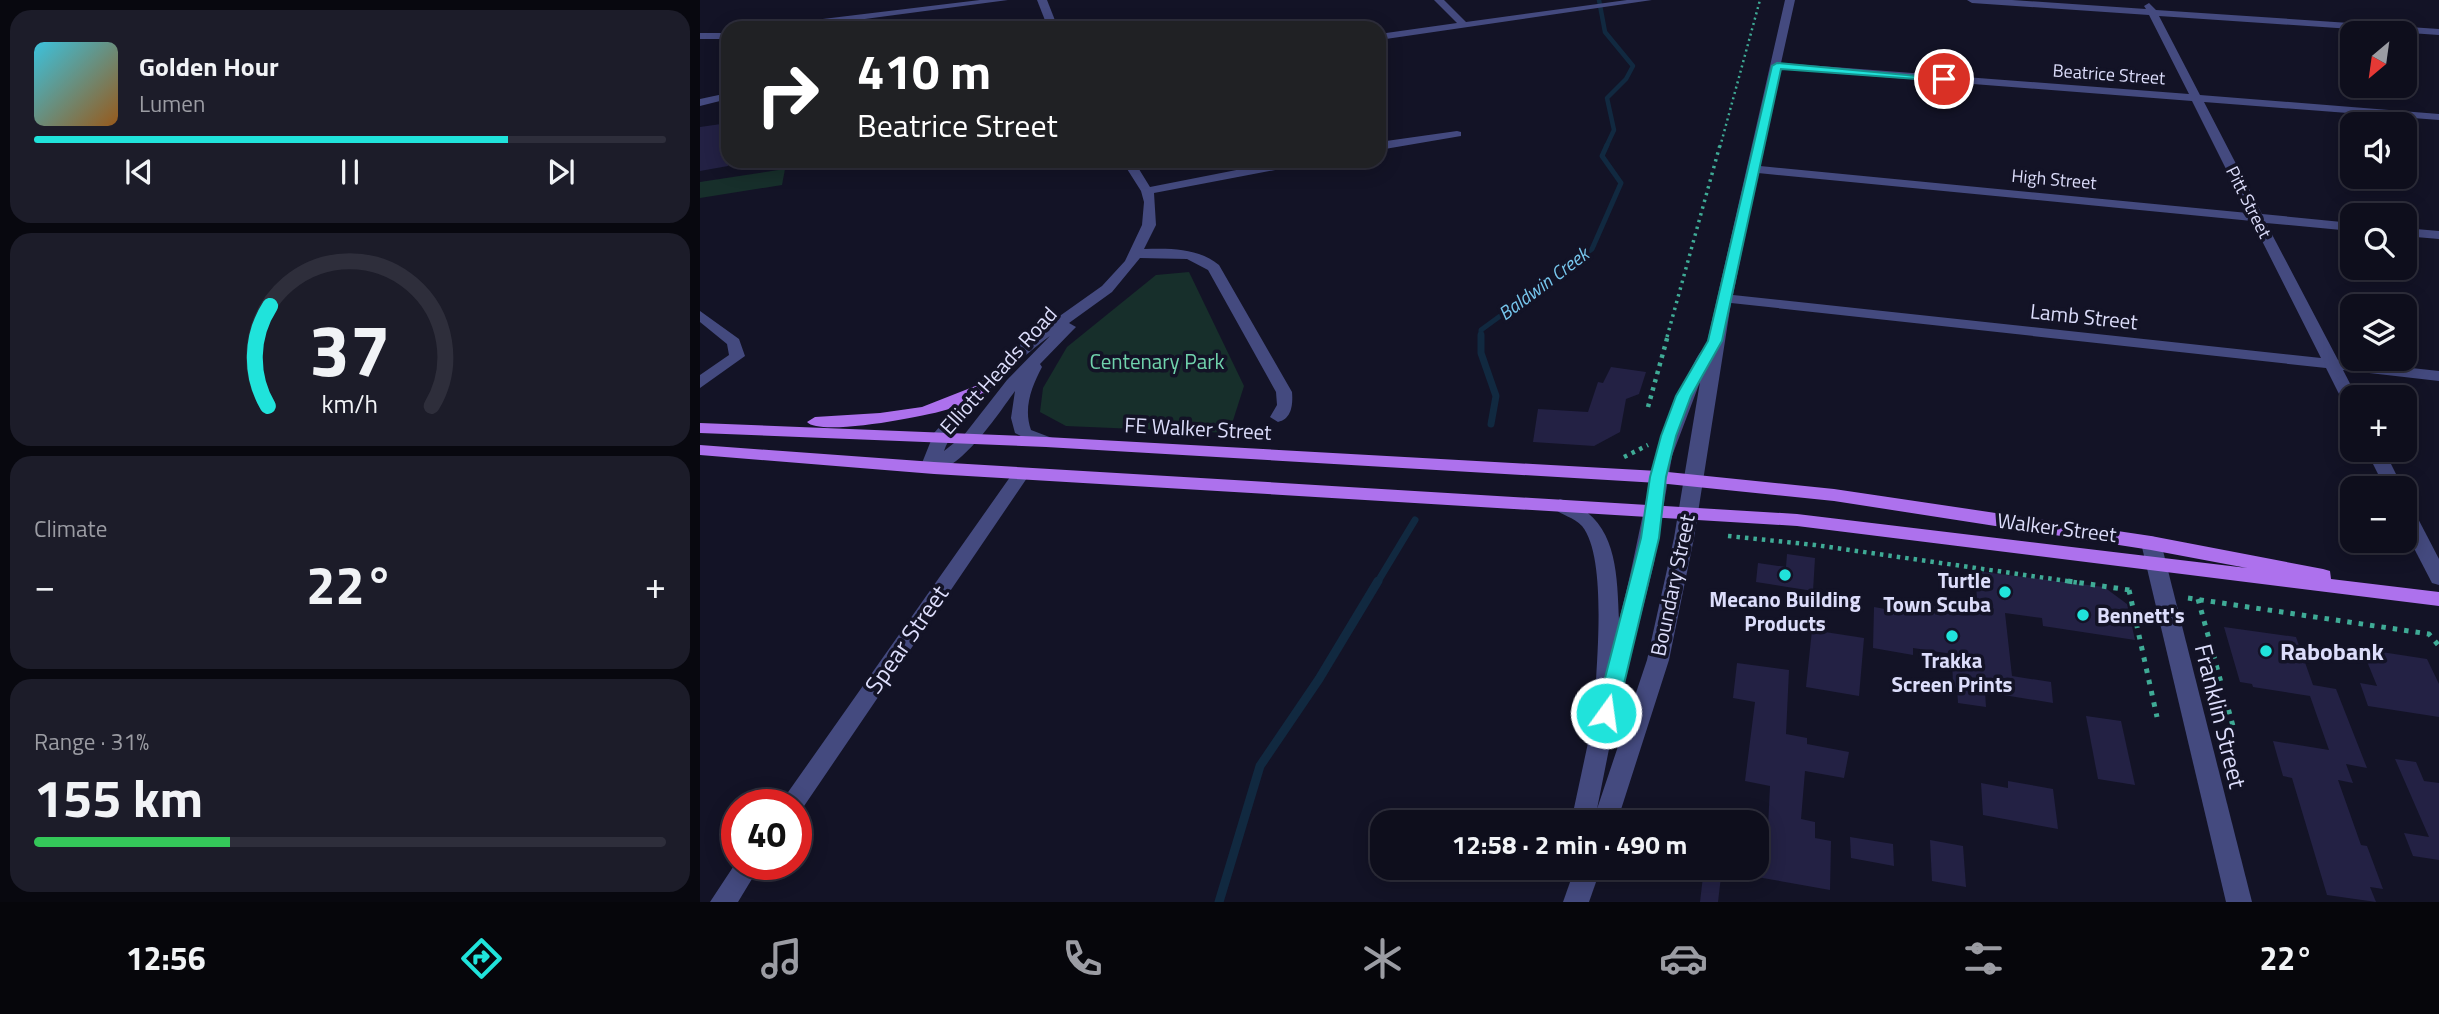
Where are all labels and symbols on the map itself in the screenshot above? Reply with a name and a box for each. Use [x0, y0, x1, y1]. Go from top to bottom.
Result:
north arrow [2340, 21, 2417, 98]
pin [1914, 49, 1974, 109]
street label: Beatrice Street [2052, 57, 2167, 91]
street label: Pitt Street [2219, 161, 2279, 243]
street label: High Street [2010, 162, 2098, 196]
water label: Baldwin Creek [1492, 238, 1596, 327]
street label: Lamb Street [2029, 294, 2140, 338]
street label: Elliott Heads Road [932, 299, 1064, 441]
park label: Centenary Park [1089, 345, 1225, 377]
street label: FE Walker Street [1124, 408, 1273, 448]
street label: Walker Street [1995, 504, 2119, 550]
street label: Boundary Street [1641, 511, 1703, 659]
place label: Turtle Town Scuba [1883, 564, 1991, 620]
marker: Mecano Building Products [1777, 567, 1793, 583]
street label: Spear Street [855, 577, 957, 701]
place label: Mecano Building Products [1709, 583, 1861, 639]
marker: Turtle Town Scuba [1997, 584, 2013, 600]
place label: Bennett's [2097, 599, 2185, 631]
marker: Bennett's [2075, 607, 2091, 623]
marker: Trakka Screen Prints [1944, 628, 1960, 644]
place label: Rabobank [2280, 633, 2384, 669]
street label: Franklin Street [2186, 640, 2256, 793]
marker: Rabobank [2258, 643, 2274, 659]
place label: Trakka Screen Prints [1891, 644, 2013, 700]
position arrow [1569, 676, 1643, 750]
speed limit sign: 40 [721, 789, 812, 880]

